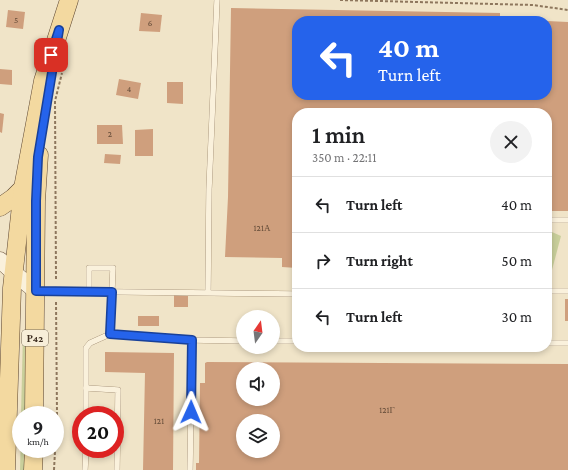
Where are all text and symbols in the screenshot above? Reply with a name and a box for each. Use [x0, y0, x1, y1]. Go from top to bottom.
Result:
house number: 5 [14, 15, 18, 25]
house number: 6 [148, 18, 153, 28]
icon: left [312, 32, 364, 84]
text: 40 m [378, 32, 439, 63]
pin [34, 38, 68, 72]
icon: arrive [40, 44, 62, 66]
text: Turn left [378, 65, 441, 85]
house number: 4 [127, 84, 132, 94]
text: 1 min [312, 121, 365, 148]
button: close [490, 121, 532, 163]
house number: 2 [108, 129, 112, 139]
text: 350 m · 22:11 [312, 150, 376, 165]
icon: left [312, 194, 334, 216]
text: Turn left [346, 197, 402, 213]
text: 40 m [501, 197, 532, 213]
house number: 121А [254, 223, 271, 233]
icon: right [312, 250, 334, 272]
text: Turn right [346, 253, 413, 269]
text: 50 m [502, 253, 532, 269]
icon: left [312, 306, 334, 328]
text: Turn left [346, 309, 402, 325]
text: 30 m [502, 309, 532, 325]
north arrow [236, 310, 280, 354]
map controls [236, 310, 280, 458]
road number: Р42 [22, 330, 48, 346]
button: sound [236, 362, 280, 406]
position arrow [170, 391, 212, 433]
house number: 121Г [379, 405, 395, 415]
speed limit sign: 20 [72, 406, 124, 458]
button: layers [236, 414, 280, 458]
text: 9 [33, 416, 43, 438]
house number: 121 [154, 416, 164, 426]
text: km/h [27, 436, 49, 447]

